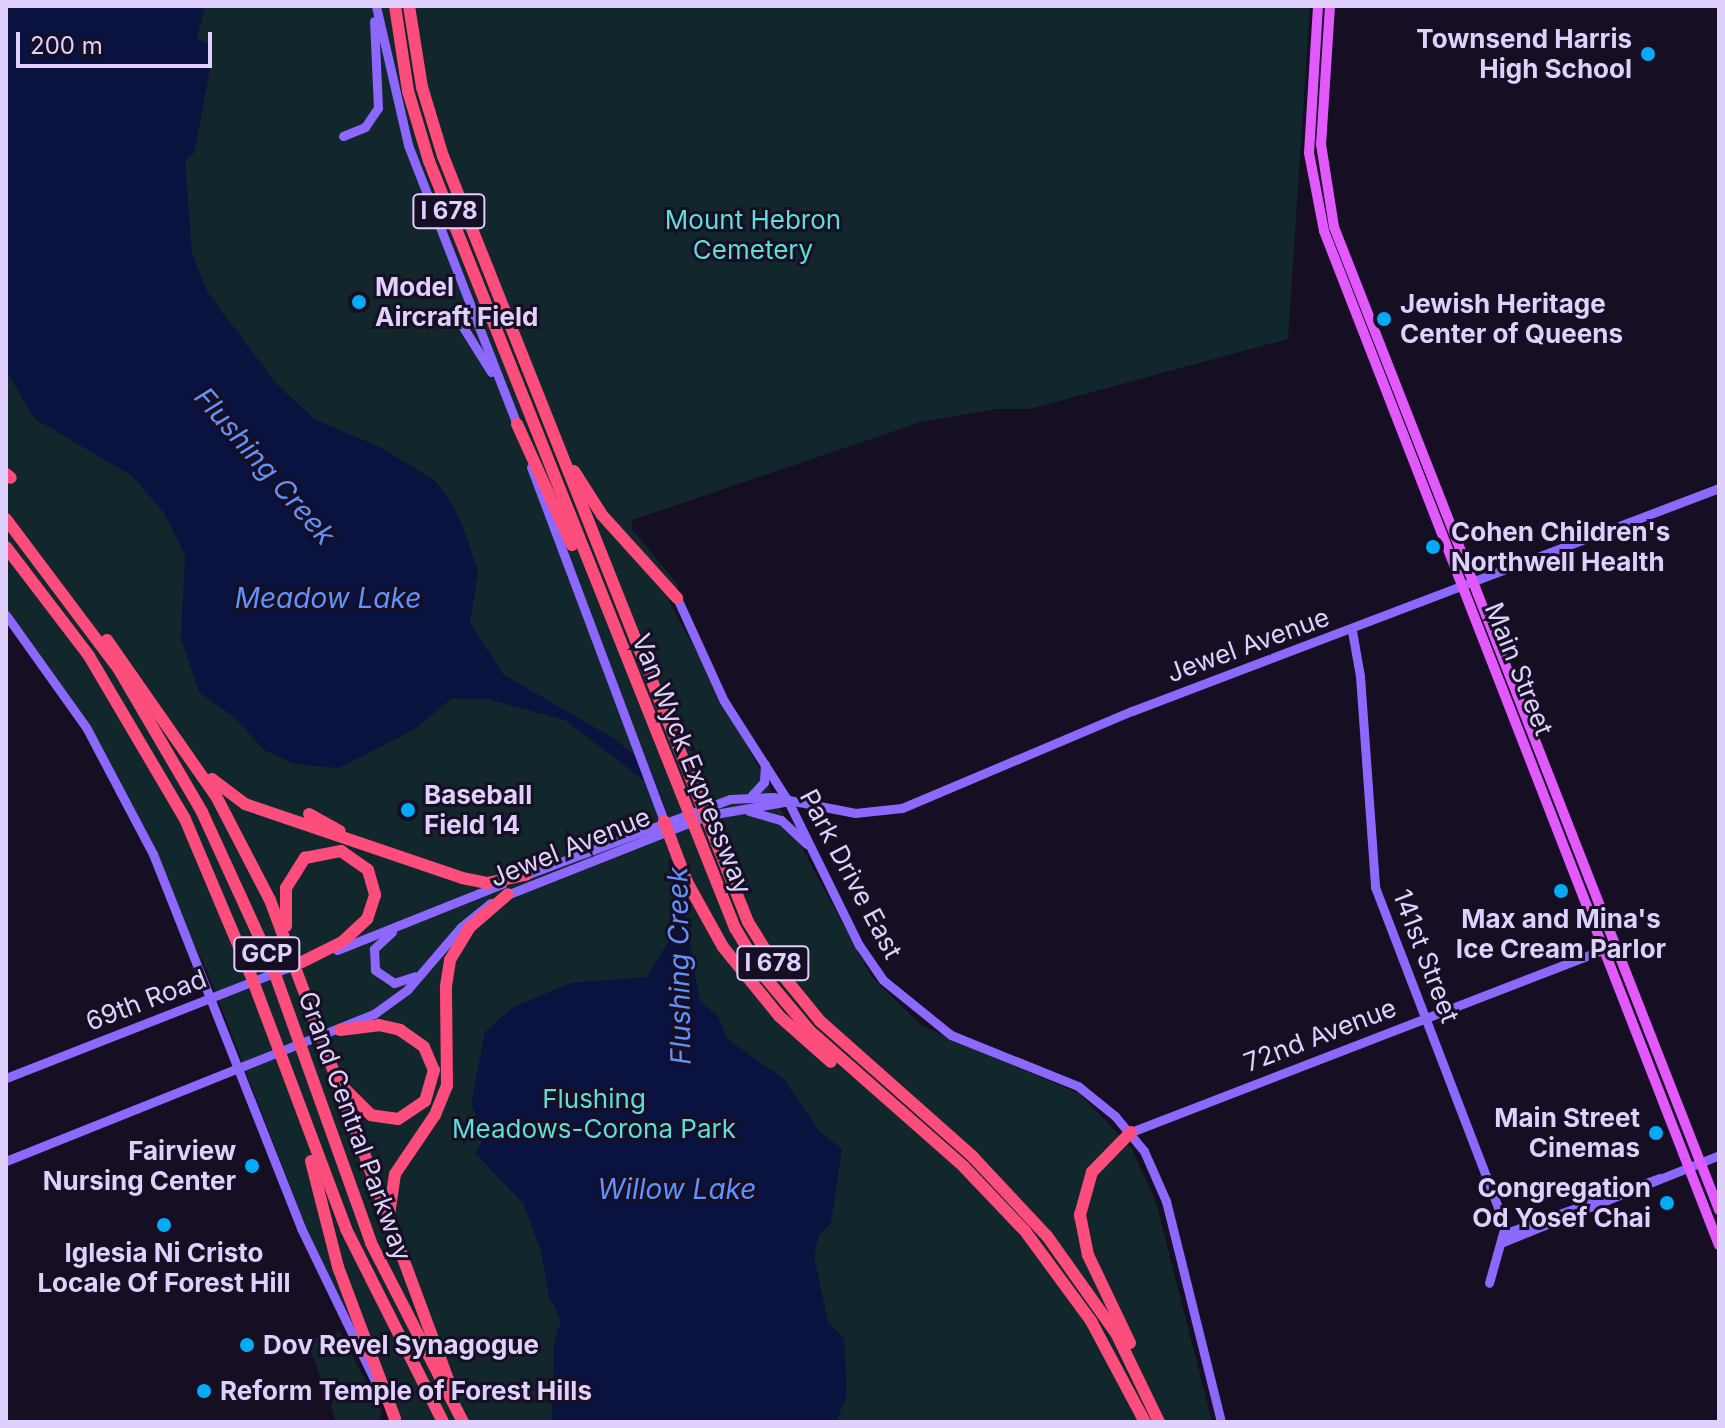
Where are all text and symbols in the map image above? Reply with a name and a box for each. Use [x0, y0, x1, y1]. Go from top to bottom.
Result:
scale bar [20, 16, 216, 66]
place label: Townsend Harris High School [1416, 23, 1632, 84]
text: 200 m [30, 31, 103, 60]
marker: Townsend Harris High School [1639, 45, 1657, 63]
road number: I 678 [411, 191, 487, 231]
park label: Mount Hebron Cemetery [665, 204, 841, 266]
place label: Model Aircraft Field [375, 271, 538, 332]
place label: Jewish Heritage Center of Queens [1400, 288, 1623, 350]
marker: Model Aircraft Field [350, 293, 368, 311]
marker: Jewish Heritage Center of Queens [1375, 310, 1393, 328]
water label: Flushing Creek [187, 380, 343, 552]
place label: Cohen Children's Northwell Health [1451, 516, 1670, 578]
marker: Cohen Children's Northwell Health [1422, 536, 1444, 558]
water label: Meadow Lake [235, 581, 421, 615]
street label: Main Street [1478, 598, 1560, 740]
street label: Jewel Avenue [1163, 601, 1333, 689]
street label: Van Wyck Expressway [625, 629, 759, 899]
place label: Baseball Field 14 [424, 779, 532, 840]
street label: Park Drive East [793, 784, 909, 964]
marker: Baseball Field 14 [399, 801, 417, 819]
street label: Jewel Avenue [485, 801, 655, 893]
water label: Flushing Creek [660, 867, 698, 1065]
marker: Max and Mina's Ice Cream Parlor [1552, 882, 1570, 900]
street label: 141st Street [1386, 885, 1466, 1027]
place label: Max and Mina's Ice Cream Parlor [1456, 903, 1666, 964]
road number: GCP [233, 934, 301, 974]
road number: I 678 [735, 943, 811, 983]
street label: 69th Road [81, 963, 211, 1037]
street label: Grand Central Parkway [292, 987, 418, 1265]
street label: 72nd Avenue [1239, 992, 1401, 1078]
park label: Flushing Meadows-Corona Park [452, 1083, 736, 1144]
place label: Main Street Cinemas [1494, 1102, 1640, 1164]
marker: Main Street Cinemas [1647, 1124, 1665, 1142]
place label: Fairview Nursing Center [43, 1135, 236, 1196]
marker: Fairview Nursing Center [243, 1157, 261, 1175]
water label: Willow Lake [598, 1172, 756, 1206]
place label: Congregation Od Yosef Chai [1472, 1172, 1651, 1234]
marker: Congregation Od Yosef Chai [1658, 1194, 1676, 1212]
marker: Iglesia Ni Cristo Locale Of Forest Hill [155, 1216, 173, 1234]
place label: Iglesia Ni Cristo Locale Of Forest Hill [37, 1237, 291, 1298]
place label: Dov Revel Synagogue [263, 1329, 539, 1361]
marker: Dov Revel Synagogue [238, 1336, 256, 1354]
place label: Reform Temple of Forest Hills [220, 1375, 592, 1407]
marker: Reform Temple of Forest Hills [195, 1382, 213, 1400]

